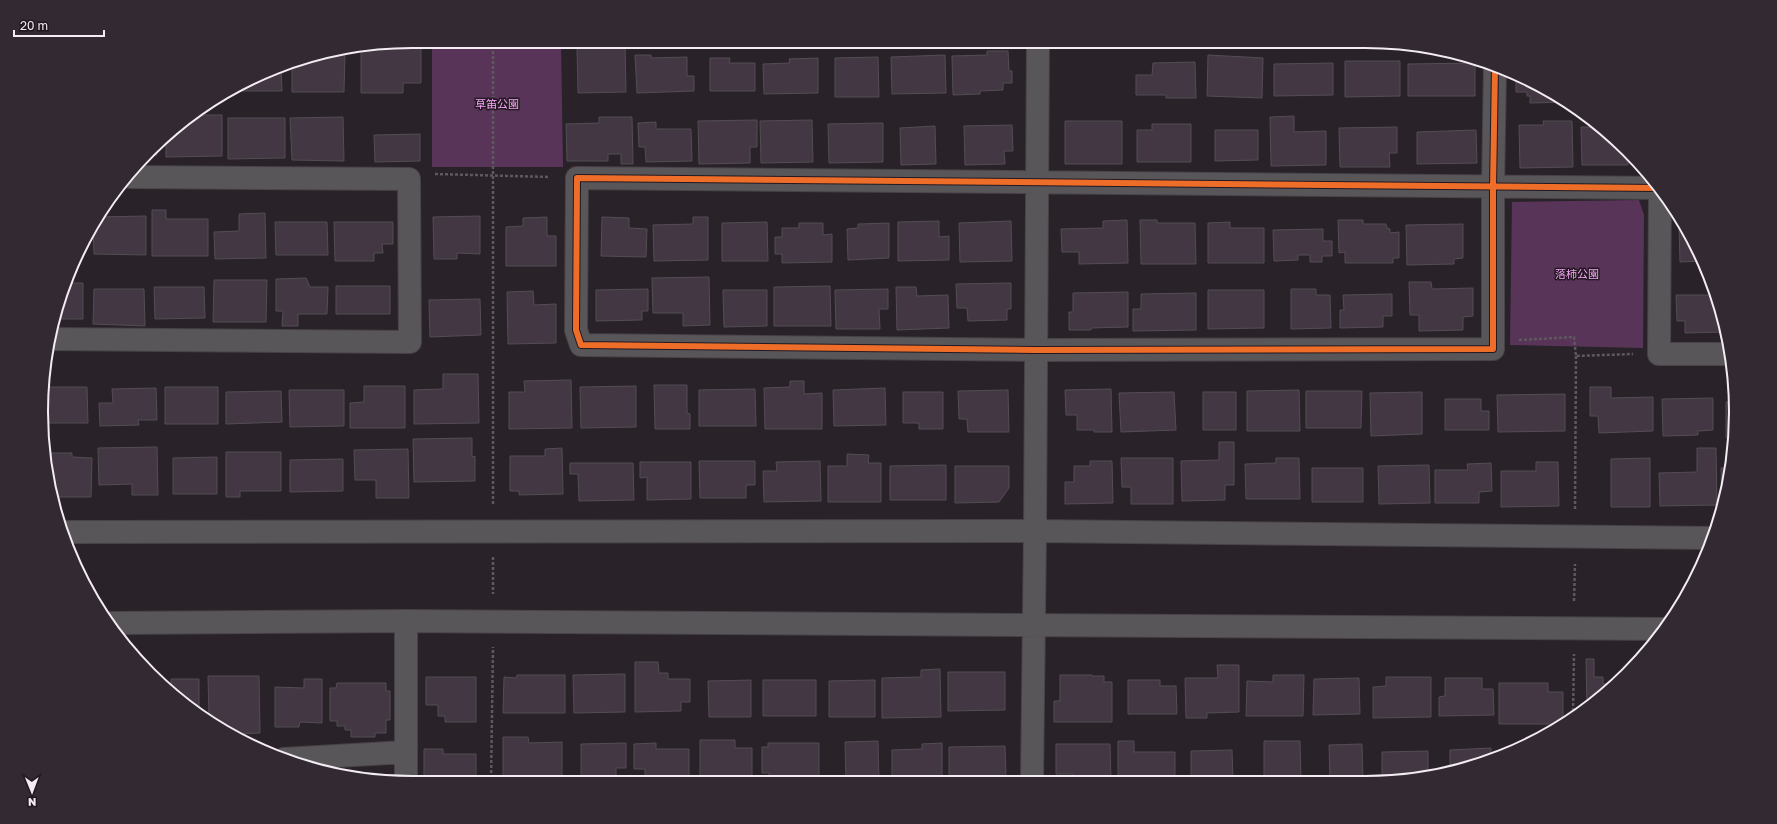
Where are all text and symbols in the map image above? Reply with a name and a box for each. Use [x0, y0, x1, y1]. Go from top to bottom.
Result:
scale bar [14, 12, 104, 38]
text: 20 m [20, 18, 48, 33]
park label: 草笛公園 [475, 97, 519, 110]
park label: 落柿公園 [1555, 267, 1599, 280]
north arrow [12, 772, 52, 812]
text: N [28, 796, 36, 809]

